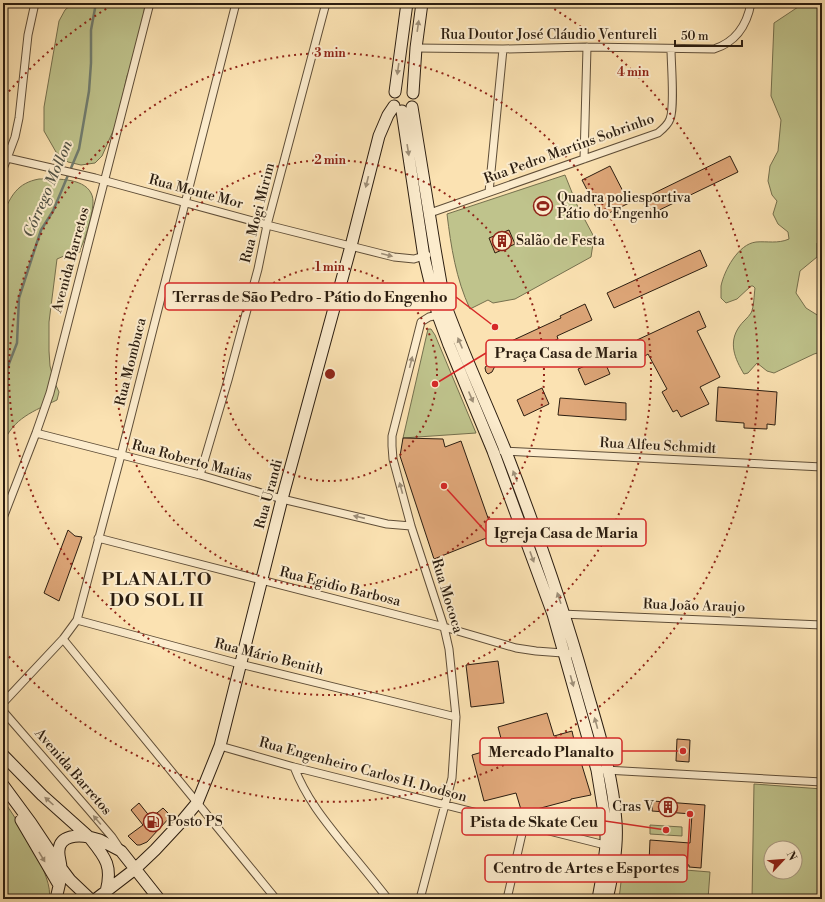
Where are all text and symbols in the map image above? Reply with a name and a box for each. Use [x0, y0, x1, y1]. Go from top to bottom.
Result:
one-way arrow [415, 20, 422, 33]
scale bar [675, 22, 742, 48]
street label: Rua Doutor José Cláudio Ventureli [441, 26, 658, 44]
text: 50 m [681, 29, 709, 44]
text: 3 min [314, 46, 346, 61]
one-way arrow [395, 63, 401, 75]
text: 4 min [617, 65, 650, 80]
street label: Rua Pedro Martins Sobrinho [481, 110, 657, 188]
water label: Córrego Mollon [19, 137, 77, 240]
one-way arrow [405, 144, 411, 156]
text: 2 min [314, 153, 346, 168]
street label: Rua Mogi Mirim [237, 161, 279, 265]
street label: Rua Monte Mor [147, 171, 245, 213]
one-way arrow [364, 176, 370, 188]
place label: Quadra poliesportiva Pátio do Engenho [557, 189, 692, 223]
sports icon: Quadra poliesportiva Pátio do Engenho [532, 195, 554, 217]
street label: Avenida Barretos [48, 205, 94, 316]
building icon: Salão de Festa [491, 230, 513, 252]
place label: Salão de Festa [516, 232, 606, 250]
one-way arrow [381, 253, 394, 259]
text: 1 min [315, 260, 346, 275]
callout: Terras de São Pedro - Pátio do Engenho [165, 283, 456, 310]
text: Terras de São Pedro - Pátio do Engenho [172, 288, 448, 307]
street label: Rua Mombuca [111, 315, 151, 408]
one-way arrow [457, 337, 463, 349]
callout: Praça Casa de Maria [486, 340, 645, 367]
text: Praça Casa de Maria [494, 344, 638, 363]
one-way arrow [408, 356, 414, 368]
centre of rings [323, 367, 337, 381]
one-way arrow [468, 391, 474, 403]
street label: Rua Alfeu Schmidt [599, 434, 717, 458]
street label: Rua Roberto Matias [130, 436, 254, 486]
street label: Rua Urandi [251, 457, 287, 531]
one-way arrow [511, 470, 517, 482]
one-way arrow [398, 482, 404, 494]
one-way arrow [353, 514, 365, 520]
callout: Igreja Casa de Maria [486, 519, 646, 546]
text: Igreja Casa de Maria [494, 524, 639, 543]
one-way arrow [529, 552, 535, 564]
street label: Rua Mococa [427, 557, 467, 636]
street label: Rua Egidio Barbosa [277, 563, 403, 611]
district label: PLANALTO DO SOL II [101, 568, 213, 612]
one-way arrow [555, 592, 561, 604]
street label: Rua João Araujo [642, 595, 746, 617]
street label: Rua Mário Benith [213, 635, 326, 679]
one-way arrow [569, 675, 575, 687]
one-way arrow [593, 717, 599, 729]
street label: Avenida Barretos [30, 724, 115, 819]
street label: Rua Engenheiro Carlos H. Dodson [257, 734, 470, 807]
callout: Mercado Planalto [480, 738, 622, 765]
text: Mercado Planalto [488, 743, 614, 762]
building icon: Cras V [657, 796, 679, 818]
one-way arrow [44, 797, 55, 806]
place label: Cras V [612, 798, 655, 816]
callout: Pista de Skate Ceu [462, 808, 605, 835]
fuel station icon: Posto PS [142, 811, 164, 833]
place label: Posto PS [167, 813, 223, 831]
text: Pista de Skate Ceu [470, 813, 599, 832]
one-way arrow [93, 815, 102, 826]
north arrow [763, 840, 803, 880]
text: N [783, 849, 799, 863]
one-way arrow [38, 852, 46, 862]
callout: Centro de Artes e Esportes [485, 855, 687, 882]
text: Centro de Artes e Esportes [493, 859, 679, 878]

